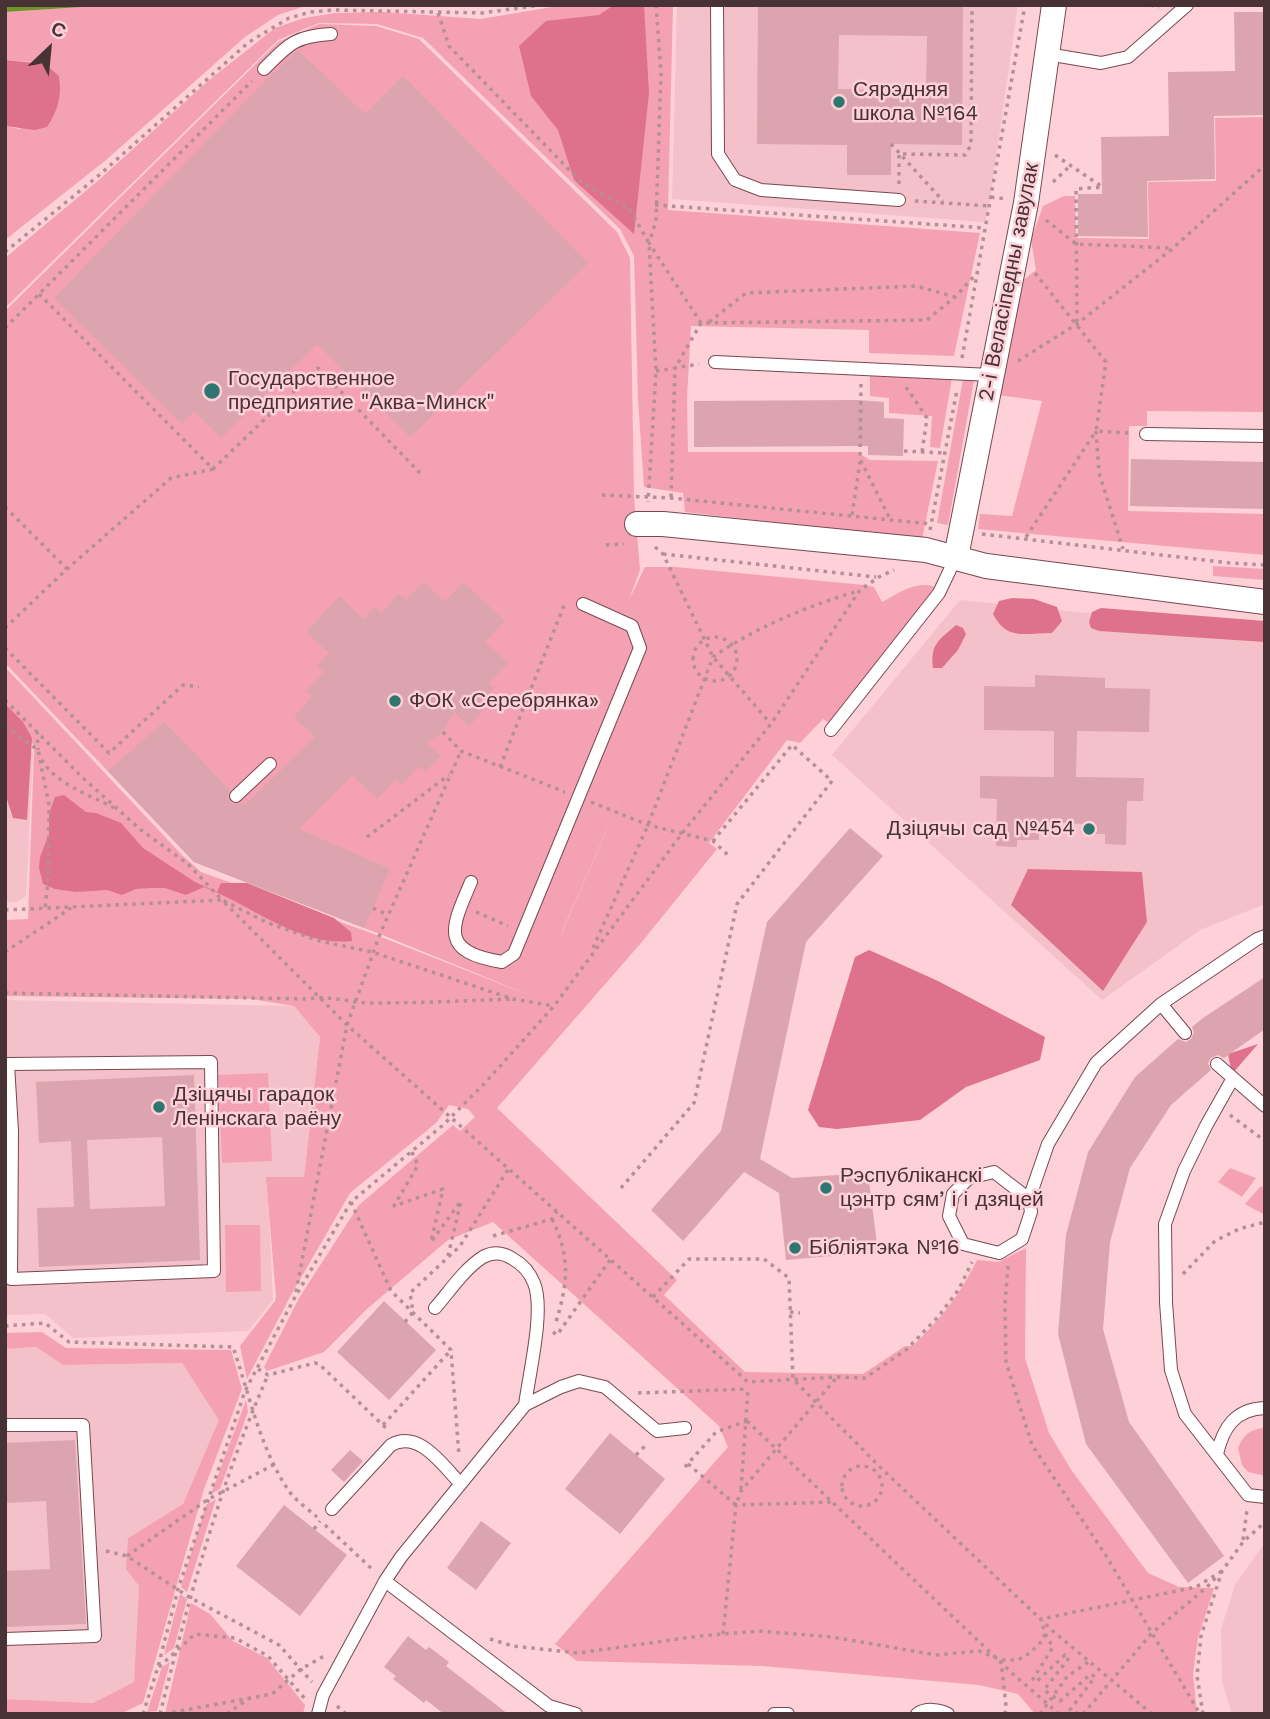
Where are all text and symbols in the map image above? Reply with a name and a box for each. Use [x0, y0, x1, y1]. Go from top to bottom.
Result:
north arrow [14, 14, 84, 84]
text: С [47, 16, 70, 43]
place label: Сярэдняя школа №164 [853, 77, 978, 127]
marker: Сярэдняя школа №164 [831, 94, 847, 110]
street label: 2-і Веласіпедны завулак [974, 161, 1044, 403]
place label: Государственное предприятие "Аква-Минск" [228, 366, 495, 416]
marker: Государственное предприятие "Аква-Минск" [202, 381, 222, 401]
place label: ФОК «Серебрянка» [409, 688, 599, 714]
marker: ФОК «Серебрянка» [387, 693, 403, 709]
place label: Дзіцячы сад №454 [887, 816, 1075, 842]
marker: Дзіцячы сад №454 [1081, 821, 1097, 837]
place label: Дзіцячы гарадок Ленінскага раёну [173, 1082, 341, 1132]
marker: Дзіцячы гарадок Ленінскага раёну [151, 1099, 167, 1115]
place label: Рэспубліканскі цэнтр сямʼі і дзяцей [840, 1163, 1044, 1213]
marker: Рэспубліканскі цэнтр сямʼі і дзяцей [818, 1180, 834, 1196]
place label: Бібліятэка №16 [809, 1235, 960, 1261]
marker: Бібліятэка №16 [787, 1240, 803, 1256]

